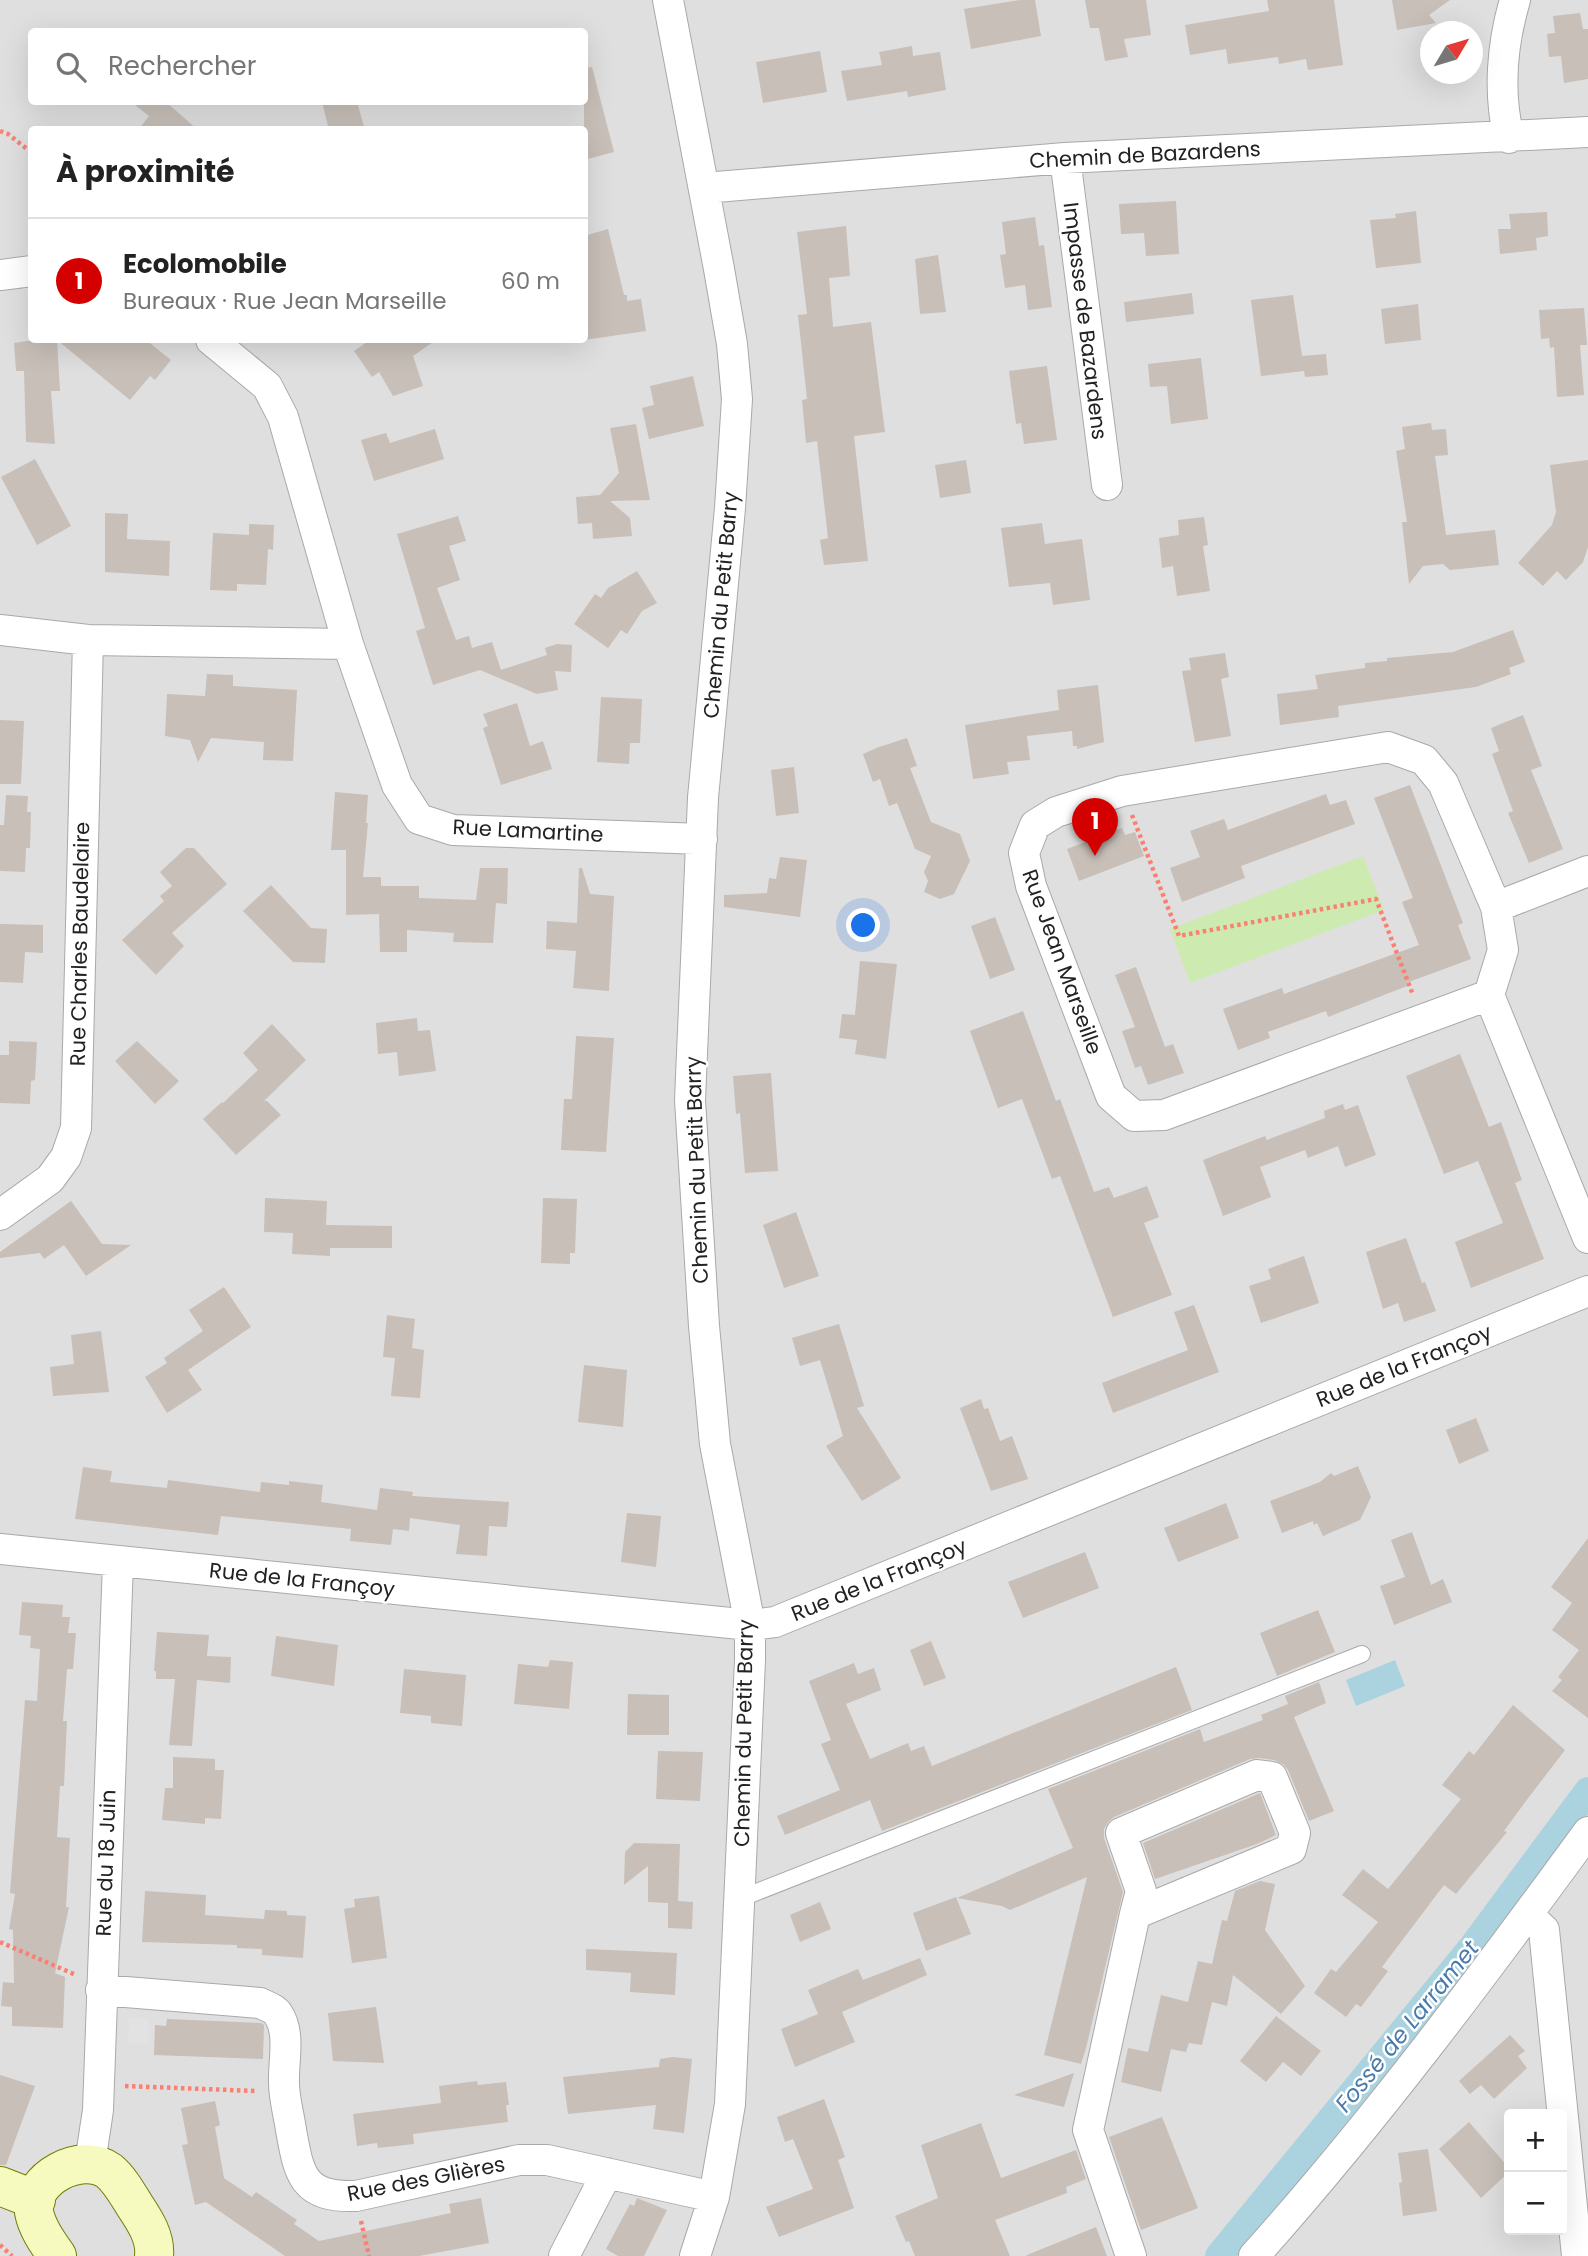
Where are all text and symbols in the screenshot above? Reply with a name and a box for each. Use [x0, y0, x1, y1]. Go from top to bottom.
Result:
north arrow [1420, 21, 1483, 84]
search box [28, 28, 588, 105]
icon: search [52, 48, 90, 86]
text: Rechercher [108, 48, 256, 84]
street label: Chemin de Bazardens [1029, 134, 1261, 175]
text: À proximité [56, 150, 235, 193]
street label: Impasse de Bazardens [1057, 201, 1114, 441]
text: Ecolomobile [123, 246, 287, 282]
text: 1 [75, 265, 83, 297]
text: 60 m [501, 265, 560, 297]
text: Bureaux · Rue Jean Marseille [123, 285, 447, 317]
street label: Chemin du Petit Barry [696, 490, 745, 720]
pin: 1 [1072, 798, 1118, 856]
street label: Rue Lamartine [452, 812, 604, 849]
street label: Rue Charles Baudelaire [63, 822, 96, 1066]
street label: Rue Jean Marseille [1016, 865, 1109, 1058]
your location [846, 908, 880, 942]
street label: Chemin du Petit Barry [678, 1056, 715, 1284]
street label: Rue de la Françoy [1312, 1317, 1496, 1414]
street label: Rue de la Françoy [787, 1531, 971, 1628]
street label: Rue de la Françoy [208, 1555, 397, 1604]
street label: Chemin du Petit Barry [727, 1619, 760, 1847]
street label: Rue du 18 Juin [88, 1789, 123, 1937]
water label: Fossé de Larramet [1328, 1933, 1487, 2119]
map controls [1504, 2109, 1567, 2235]
button: + [1504, 2109, 1567, 2172]
street label: Rue des Glières [345, 2149, 507, 2208]
button: − [1504, 2172, 1567, 2235]

